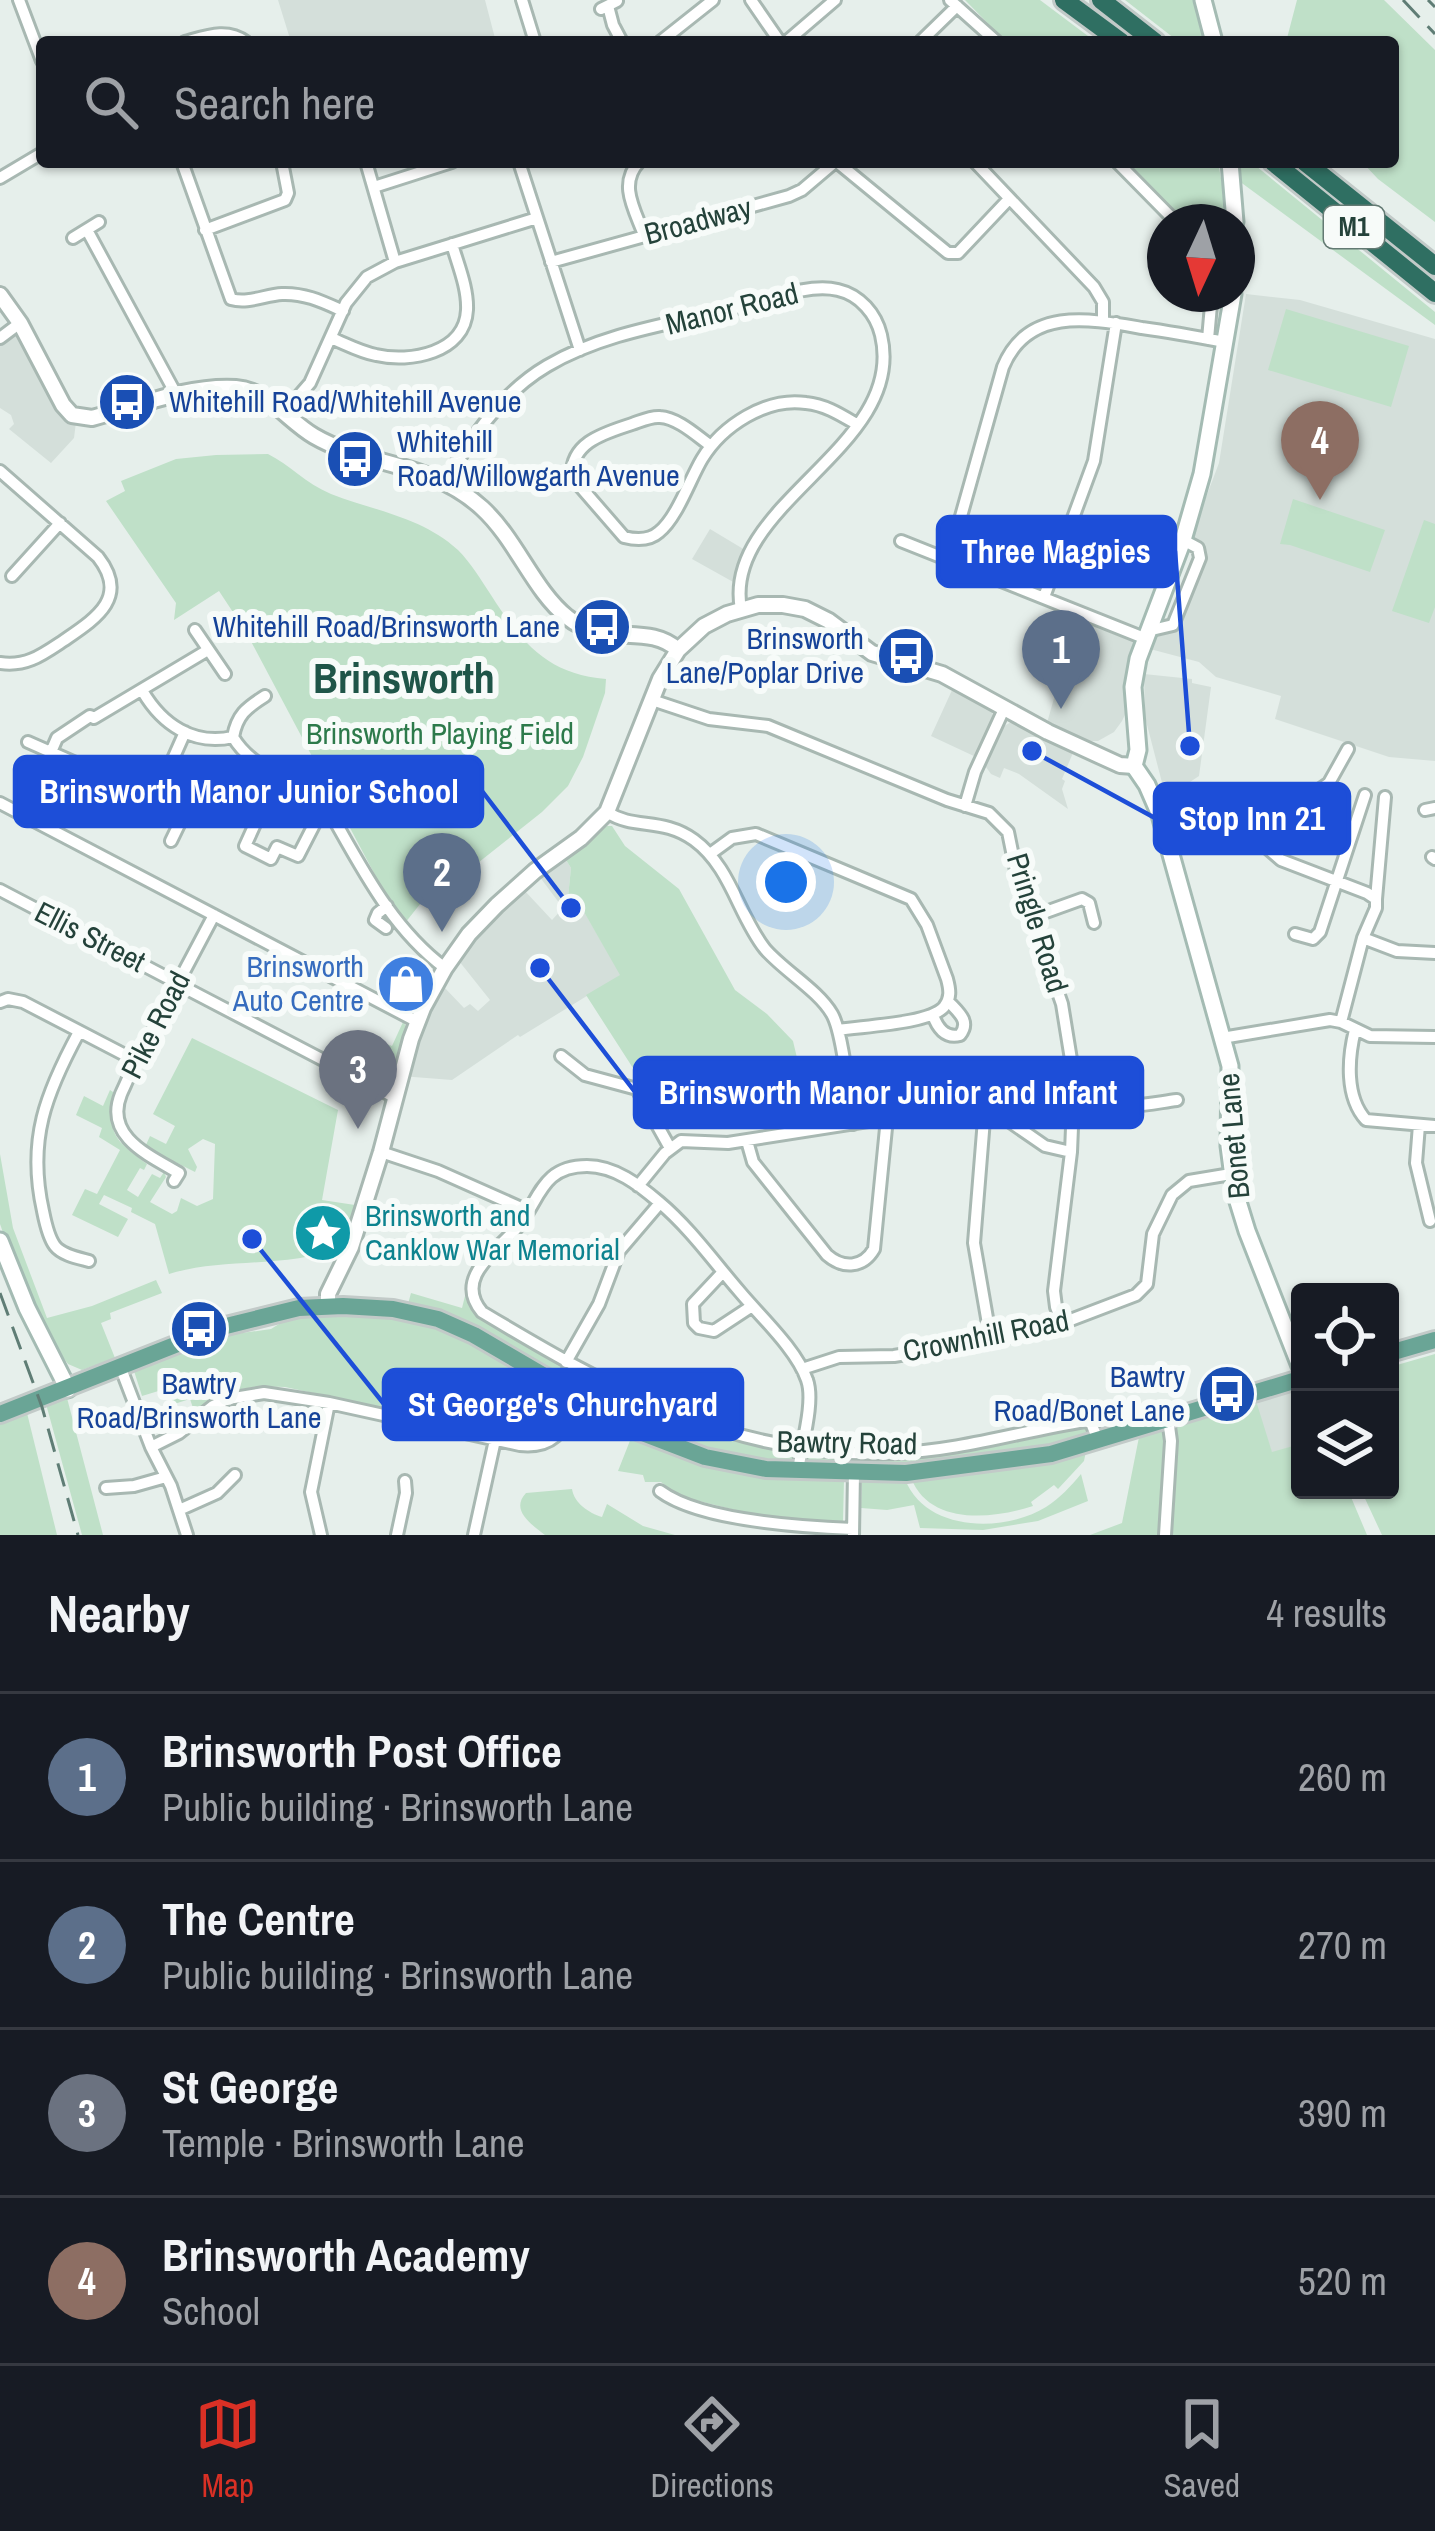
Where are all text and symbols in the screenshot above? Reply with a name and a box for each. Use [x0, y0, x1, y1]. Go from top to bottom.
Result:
search box [36, 36, 1399, 168]
icon: search [78, 69, 144, 135]
text: Search here [174, 72, 375, 133]
street label: Broadway [640, 186, 756, 254]
north arrow [1147, 204, 1255, 312]
road number: M1 [1324, 206, 1384, 248]
street label: Manor Road [661, 272, 802, 344]
bus stop icon: Whitehill Road/Whitehill Avenue [96, 371, 158, 433]
place label: Whitehill Road/Whitehill Avenue [169, 381, 521, 421]
pin: 4 [1281, 401, 1359, 500]
place label: Whitehill Road/Willowgarth Avenue [397, 421, 680, 495]
bus stop icon: Whitehill Road/Willowgarth Avenue [324, 428, 386, 490]
callout: Three Magpies [938, 517, 1175, 586]
text: Three Magpies [961, 529, 1151, 573]
bus stop icon: Whitehill Road/Brinsworth Lane [571, 596, 633, 658]
place label: Whitehill Road/Brinsworth Lane [213, 606, 560, 646]
pin: 1 [1022, 610, 1100, 709]
place label: Brinsworth Lane/Poplar Drive [666, 618, 864, 692]
bus stop icon: Brinsworth Lane/Poplar Drive [875, 625, 937, 687]
district label: Brinsworth [313, 650, 495, 706]
park label: Brinsworth Playing Field [306, 713, 574, 753]
callout: Brinsworth Manor Junior School [15, 757, 482, 826]
text: Brinsworth Manor Junior School [39, 769, 459, 813]
callout: Stop Inn 21 [1155, 784, 1349, 853]
text: Stop Inn 21 [1179, 796, 1326, 840]
pin: 2 [403, 833, 481, 932]
street label: Pringle Road [998, 848, 1078, 997]
your location [756, 852, 816, 912]
street label: Ellis Street [28, 891, 153, 981]
place label: Brinsworth Auto Centre [232, 946, 364, 1020]
shop icon: Brinsworth Auto Centre [375, 953, 437, 1015]
street label: Pike Road [111, 964, 199, 1085]
pin: 3 [319, 1030, 397, 1129]
callout: Brinsworth Manor Junior and Infant [635, 1058, 1142, 1127]
text: Brinsworth Manor Junior and Infant [659, 1070, 1117, 1114]
street label: Bonet Lane [1208, 1072, 1258, 1201]
place label: Brinsworth and Canklow War Memorial [365, 1195, 620, 1269]
place icon: Brinsworth and Canklow War Memorial [292, 1202, 354, 1264]
map controls [1291, 1283, 1399, 1499]
button: locate [1291, 1283, 1399, 1391]
bus stop icon: Bawtry Road/Brinsworth Lane [168, 1298, 230, 1360]
street label: Crownhill Road [899, 1299, 1072, 1371]
place label: Bawtry Road/Bonet Lane [994, 1356, 1186, 1430]
place label: Bawtry Road/Brinsworth Lane [77, 1363, 321, 1437]
bus stop icon: Bawtry Road/Bonet Lane [1196, 1363, 1258, 1425]
callout: St George's Churchyard [384, 1370, 742, 1439]
text: St George's Churchyard [408, 1382, 718, 1426]
button: layers [1291, 1391, 1399, 1499]
street label: Bawtry Road [776, 1421, 918, 1463]
text: Nearby [48, 1579, 190, 1648]
text: 4 results [1266, 1587, 1387, 1639]
text: Brinsworth Post Office [162, 1720, 562, 1781]
text: 1 [78, 1751, 96, 1803]
text: 260 m [1298, 1751, 1387, 1803]
text: Public building · Brinsworth Lane [162, 1781, 633, 1833]
text: The Centre [162, 1888, 355, 1949]
text: 2 [78, 1919, 96, 1971]
text: 270 m [1298, 1919, 1387, 1971]
text: Public building · Brinsworth Lane [162, 1949, 633, 2001]
text: St George [162, 2056, 338, 2117]
text: 3 [78, 2087, 96, 2139]
text: 390 m [1298, 2087, 1387, 2139]
text: Temple · Brinsworth Lane [162, 2117, 525, 2169]
text: Brinsworth Academy [162, 2224, 530, 2285]
text: 4 [78, 2255, 96, 2307]
text: 520 m [1298, 2255, 1387, 2307]
text: School [162, 2285, 260, 2337]
tab: Map [195, 2391, 261, 2507]
tab: Directions [650, 2391, 774, 2507]
tab: Saved [1163, 2391, 1240, 2507]

